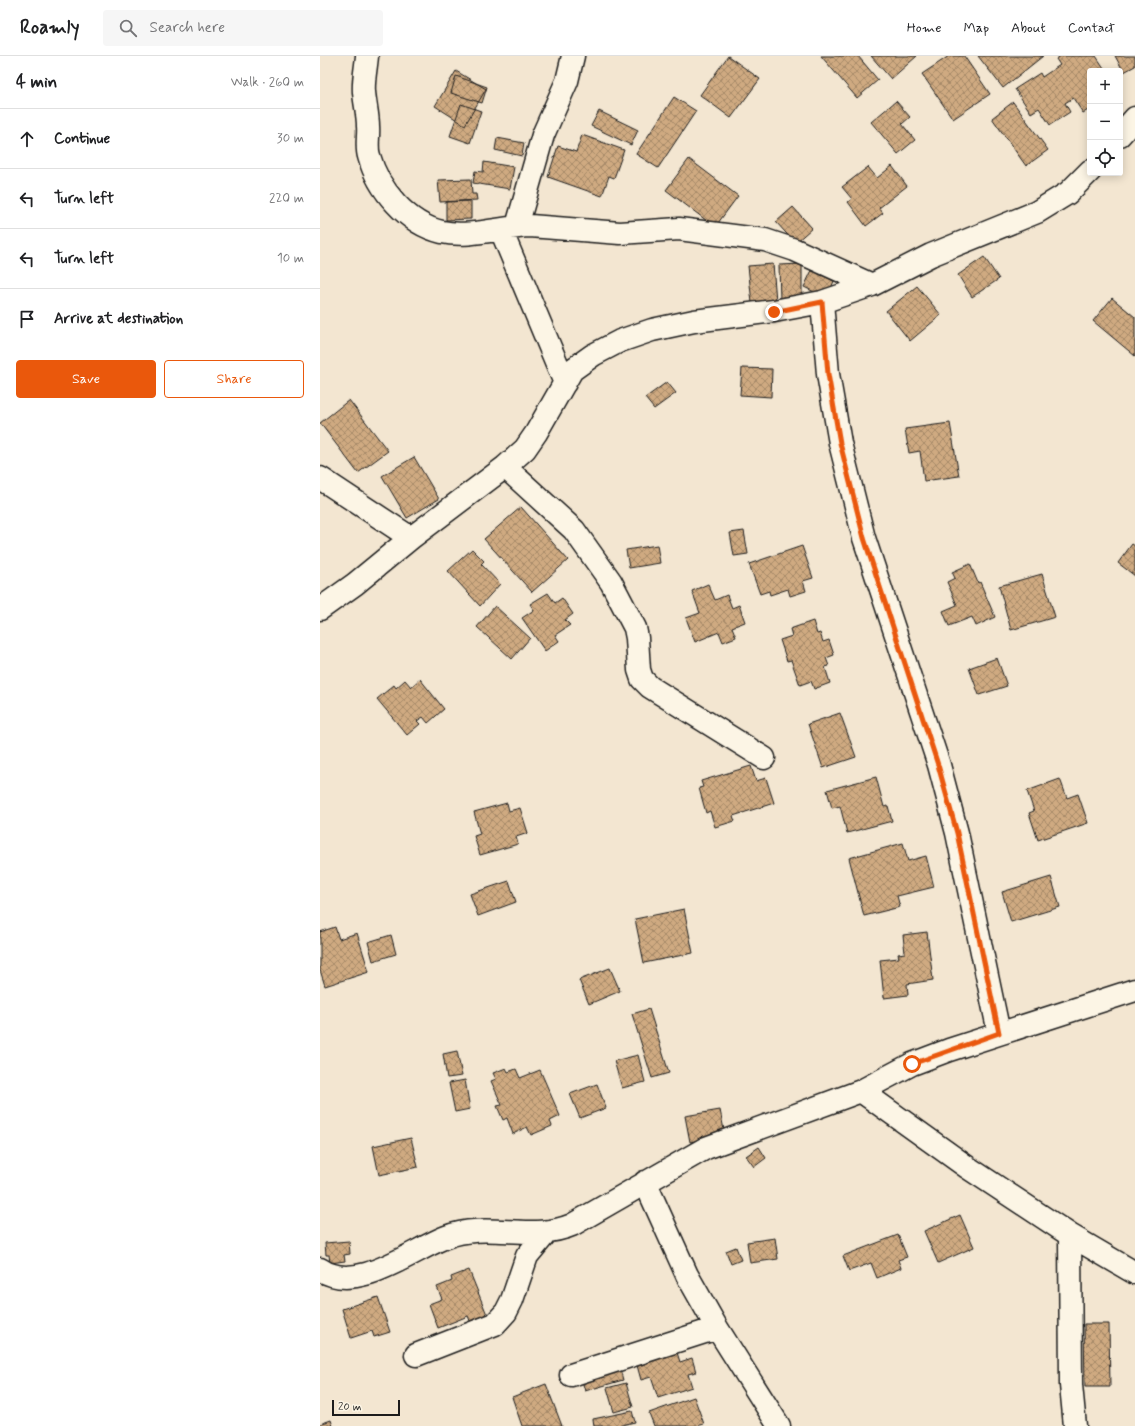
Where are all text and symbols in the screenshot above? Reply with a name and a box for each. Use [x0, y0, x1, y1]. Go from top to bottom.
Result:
search box [103, 10, 383, 46]
text: Roamly [20, 15, 79, 40]
icon: search [117, 17, 139, 39]
text: Search here [149, 18, 225, 38]
text: Home [907, 19, 941, 37]
text: Map [963, 19, 989, 37]
text: About [1011, 19, 1046, 37]
text: Contact [1068, 19, 1115, 37]
map controls [1087, 68, 1123, 176]
button: + [1087, 68, 1123, 104]
text: 4 min [16, 71, 57, 93]
text: Walk · 260 m [231, 74, 304, 91]
button: − [1087, 104, 1123, 140]
icon: ahead [16, 128, 38, 150]
text: Continue [54, 129, 110, 149]
text: 30 m [277, 130, 304, 147]
button: locate [1087, 140, 1123, 176]
icon: left [16, 188, 38, 210]
text: Turn left [54, 189, 114, 209]
text: 220 m [269, 190, 304, 207]
icon: left [16, 248, 38, 270]
text: Turn left [54, 249, 114, 269]
text: 10 m [277, 250, 304, 267]
route end [765, 303, 783, 321]
icon: arrive [16, 308, 38, 330]
text: Arrive at destination [54, 309, 183, 329]
button: Save [16, 360, 156, 398]
button: Share [164, 360, 304, 398]
route start [903, 1055, 921, 1073]
scale bar [332, 1398, 400, 1417]
text: 20 m [338, 1400, 361, 1414]

